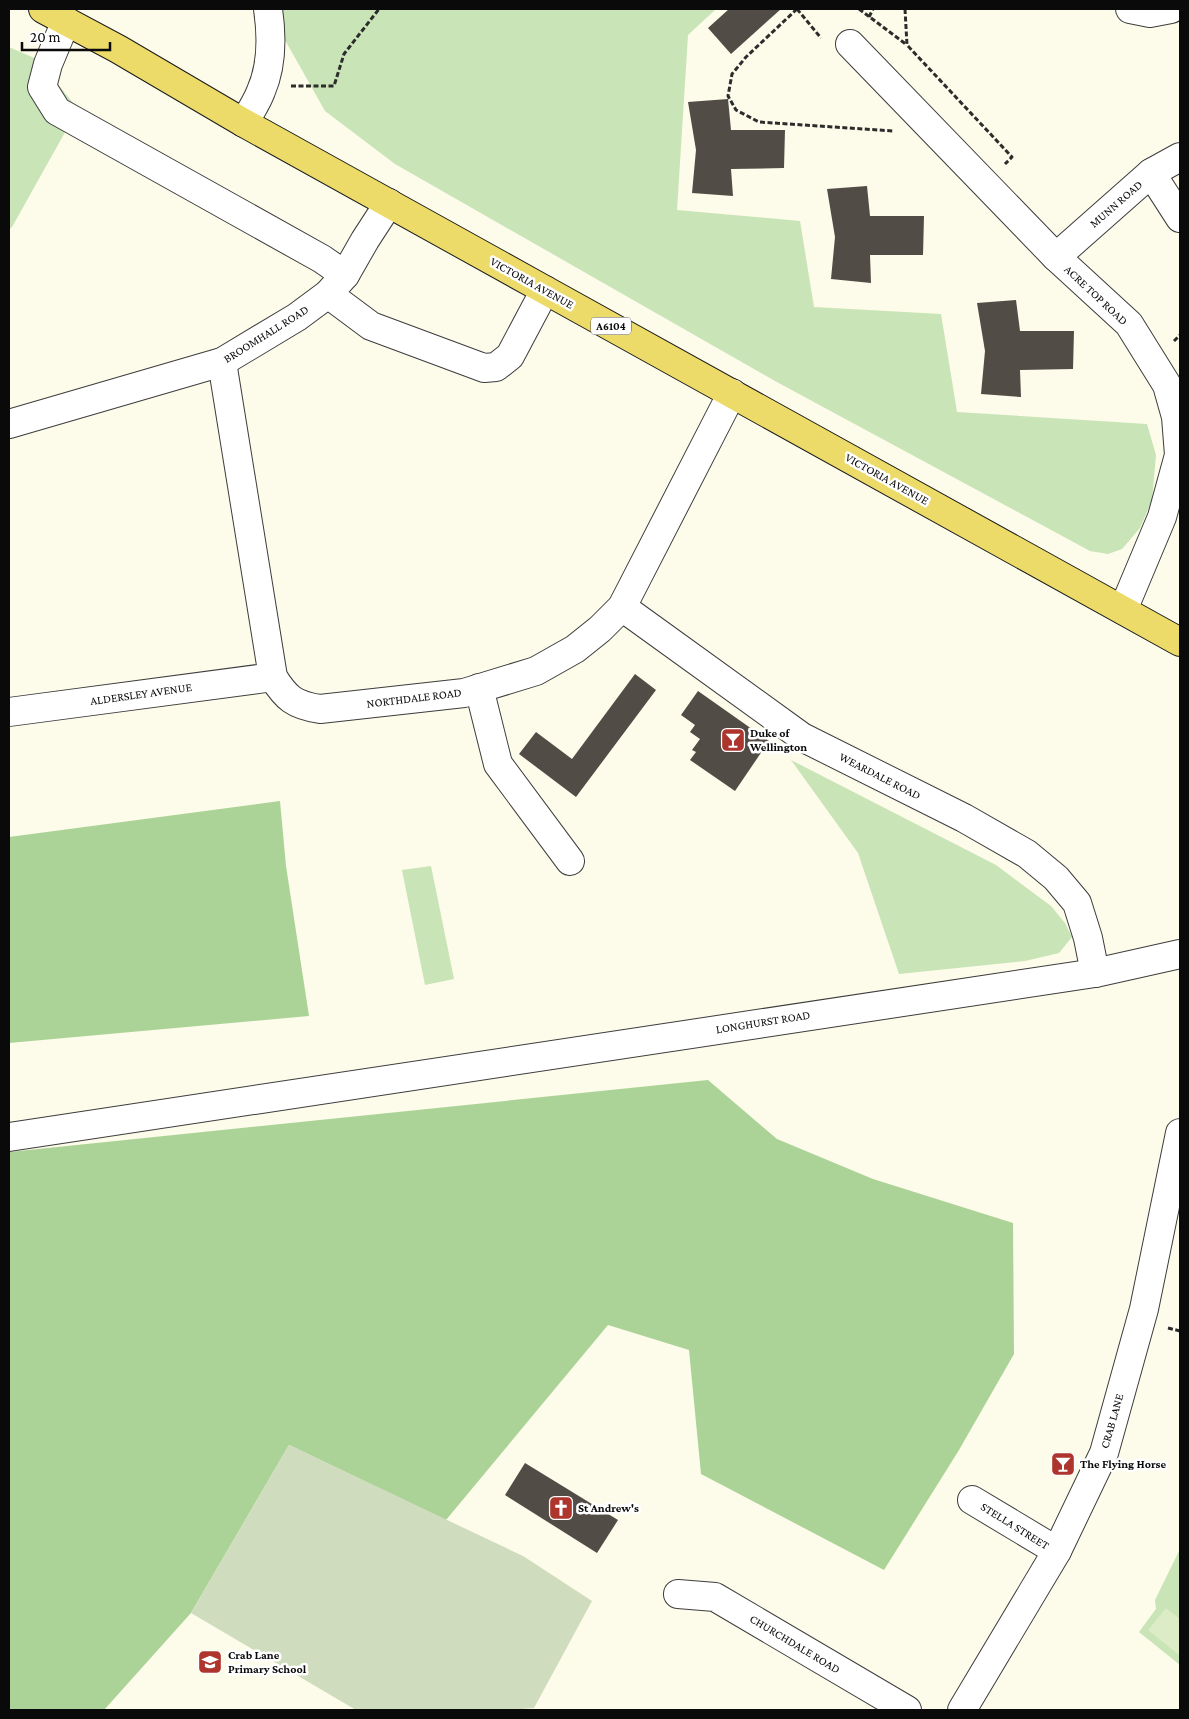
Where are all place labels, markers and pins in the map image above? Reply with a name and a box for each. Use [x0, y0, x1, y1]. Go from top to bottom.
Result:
place label: Duke of Wellington [749, 726, 807, 754]
bar icon: Duke of Wellington [720, 727, 746, 753]
bar icon: The Flying Horse [1050, 1451, 1076, 1477]
place label: The Flying Horse [1080, 1457, 1166, 1471]
church icon: St Andrew's [548, 1495, 574, 1521]
place label: St Andrew's [578, 1501, 639, 1515]
place label: Crab Lane Primary School [228, 1648, 307, 1676]
school or university icon: Crab Lane Primary School [197, 1649, 223, 1675]

